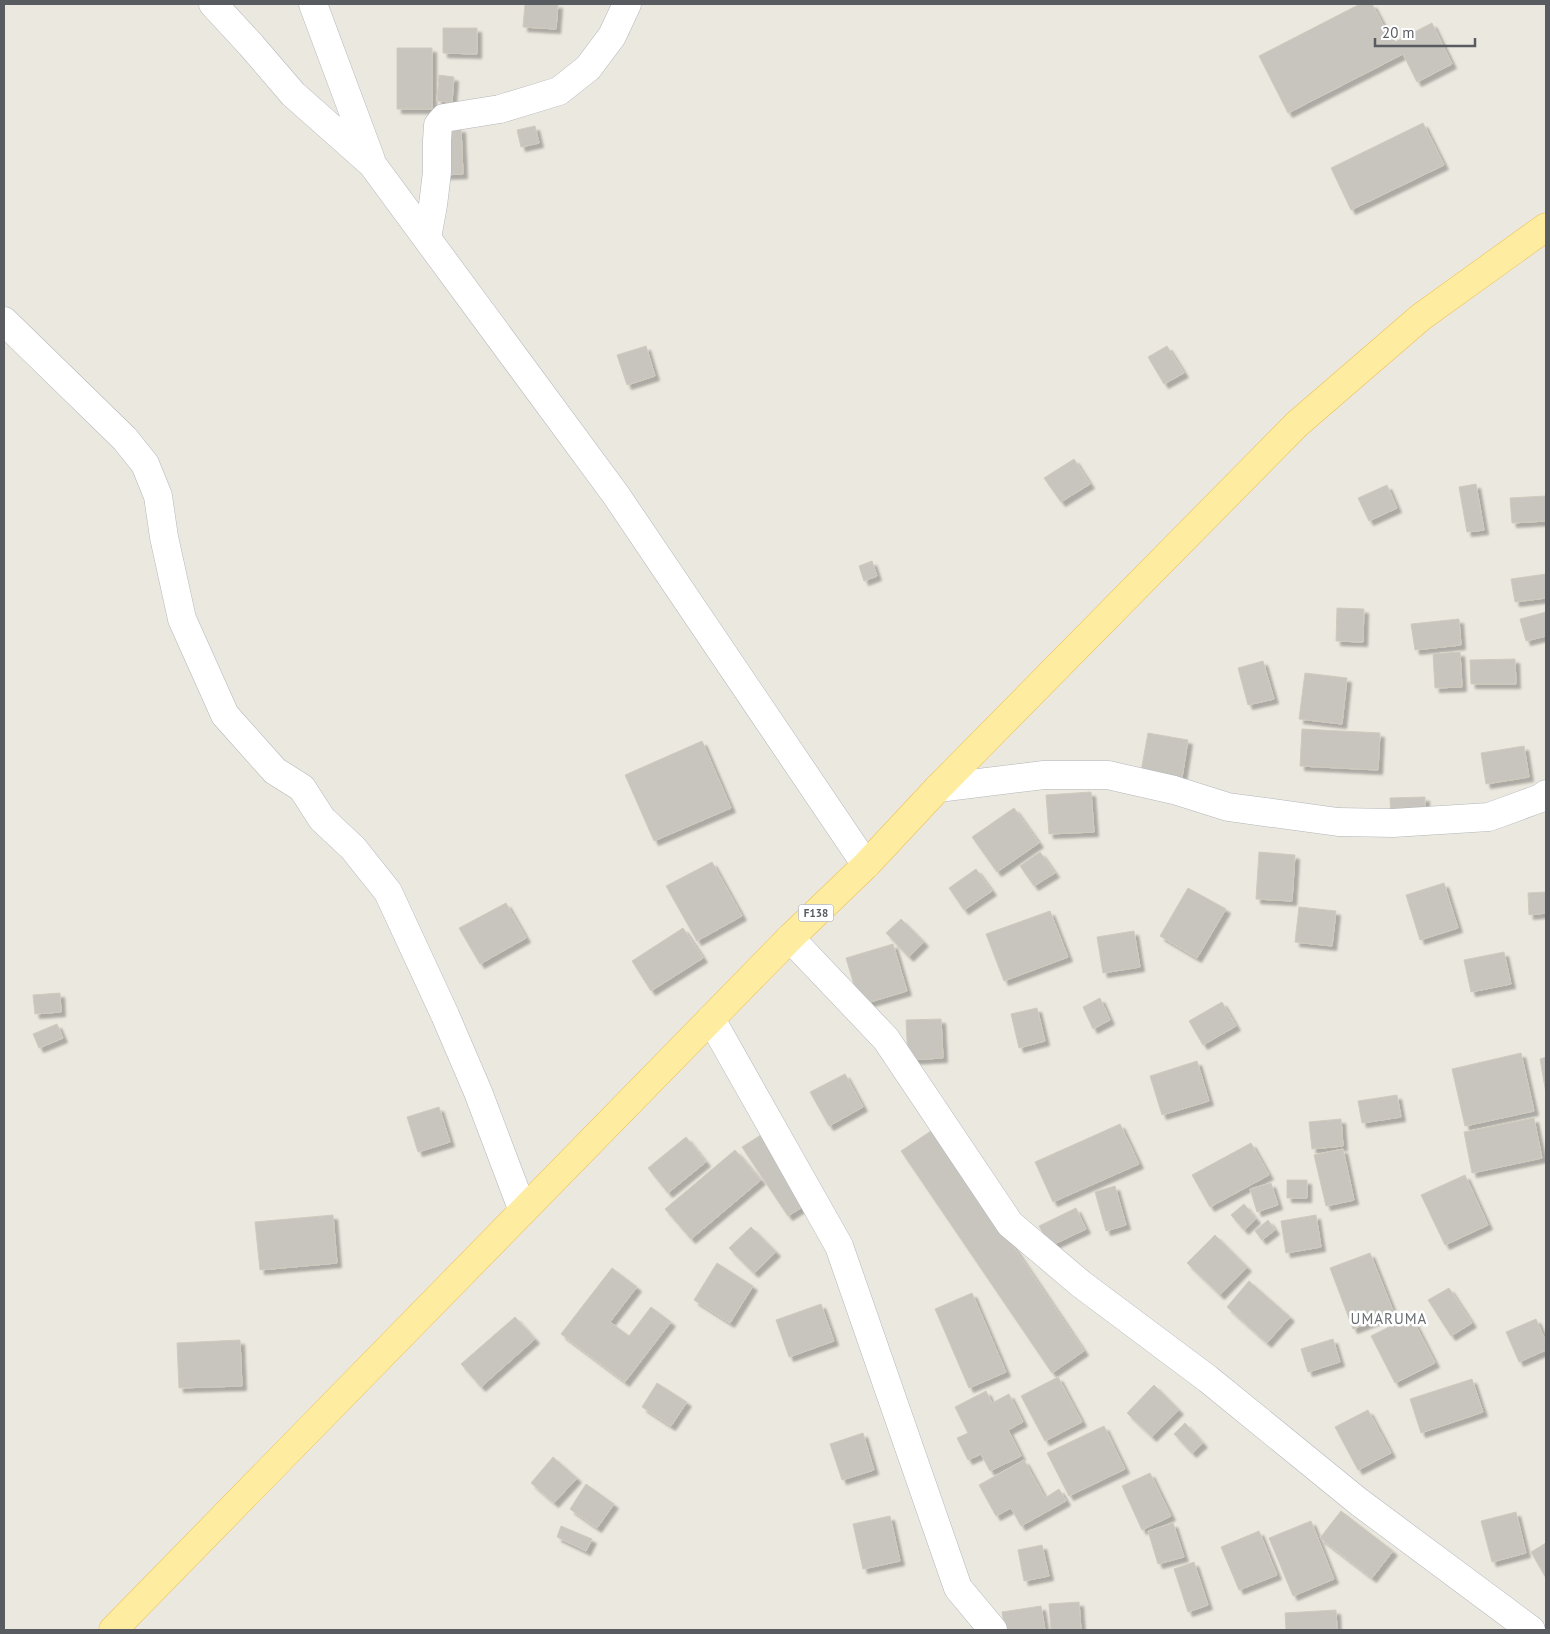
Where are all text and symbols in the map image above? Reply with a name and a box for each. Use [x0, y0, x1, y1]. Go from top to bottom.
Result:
scale bar [1375, 15, 1475, 47]
text: 20 m [1382, 23, 1415, 42]
road number: F138 [798, 904, 834, 921]
district label: UMARUMA [1351, 1309, 1427, 1328]

